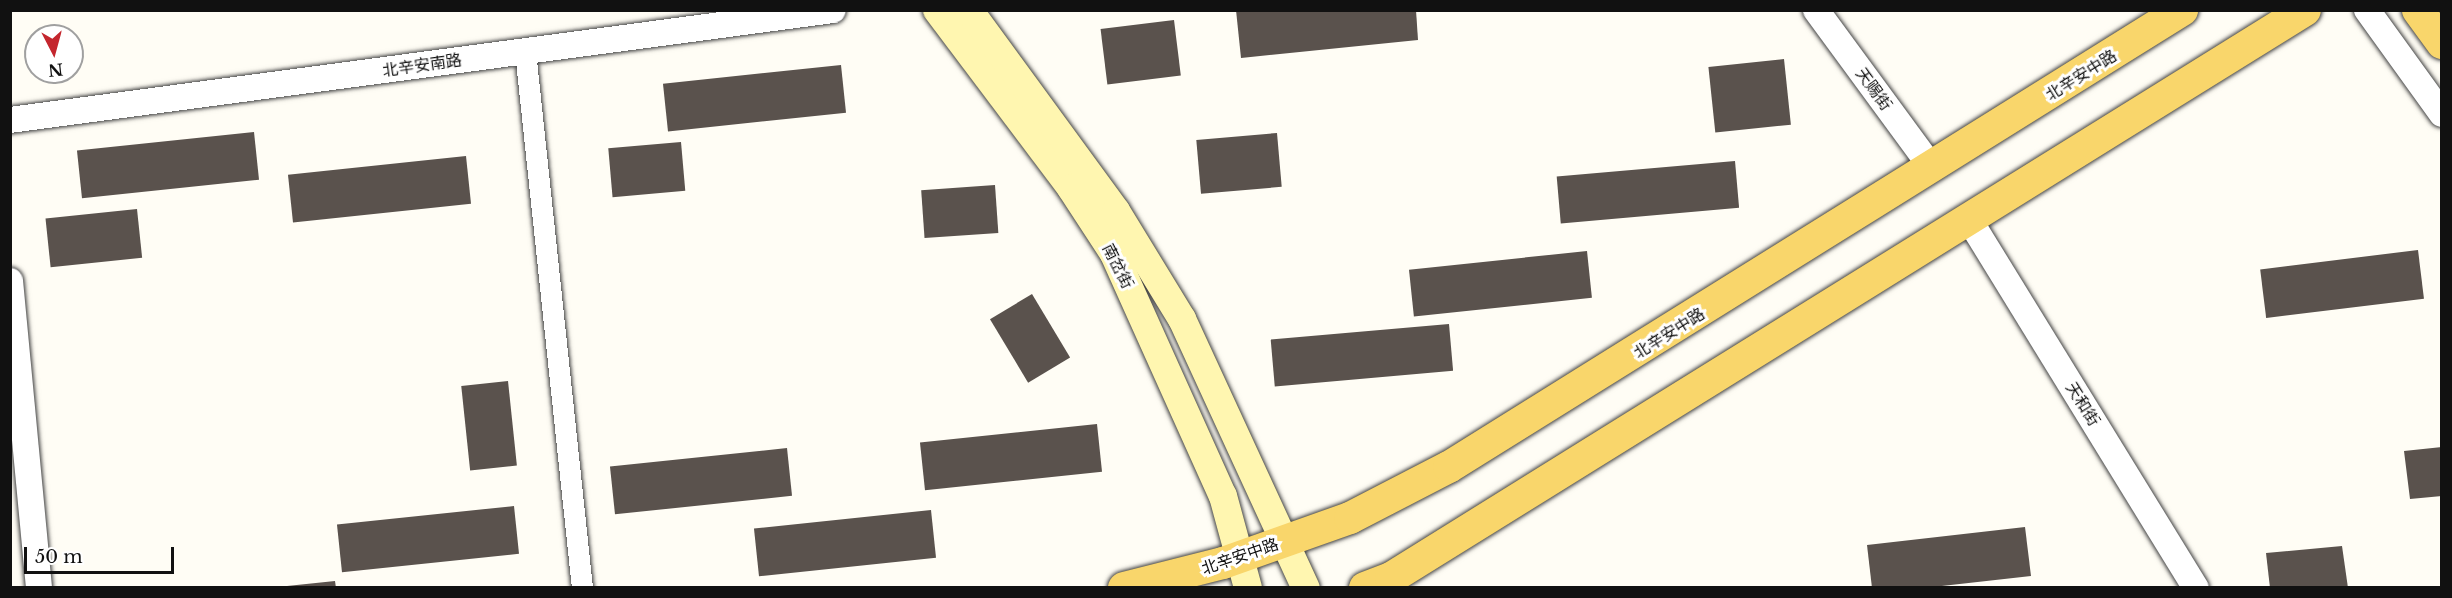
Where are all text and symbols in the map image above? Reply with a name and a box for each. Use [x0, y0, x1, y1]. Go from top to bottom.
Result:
north arrow [24, 24, 84, 84]
street label: 北辛安中路 [2042, 46, 2120, 104]
street label: 北辛安南路 [381, 50, 463, 80]
text: N [47, 59, 64, 81]
street label: 天赐街 [1852, 64, 1896, 114]
street label: 南岔街 [1099, 240, 1137, 292]
street label: 北辛安中路 [1630, 304, 1708, 362]
street label: 天和街 [2062, 379, 2104, 429]
street label: 北辛安中路 [1199, 534, 1281, 578]
scale bar [27, 535, 177, 573]
text: 50 m [35, 546, 83, 568]

